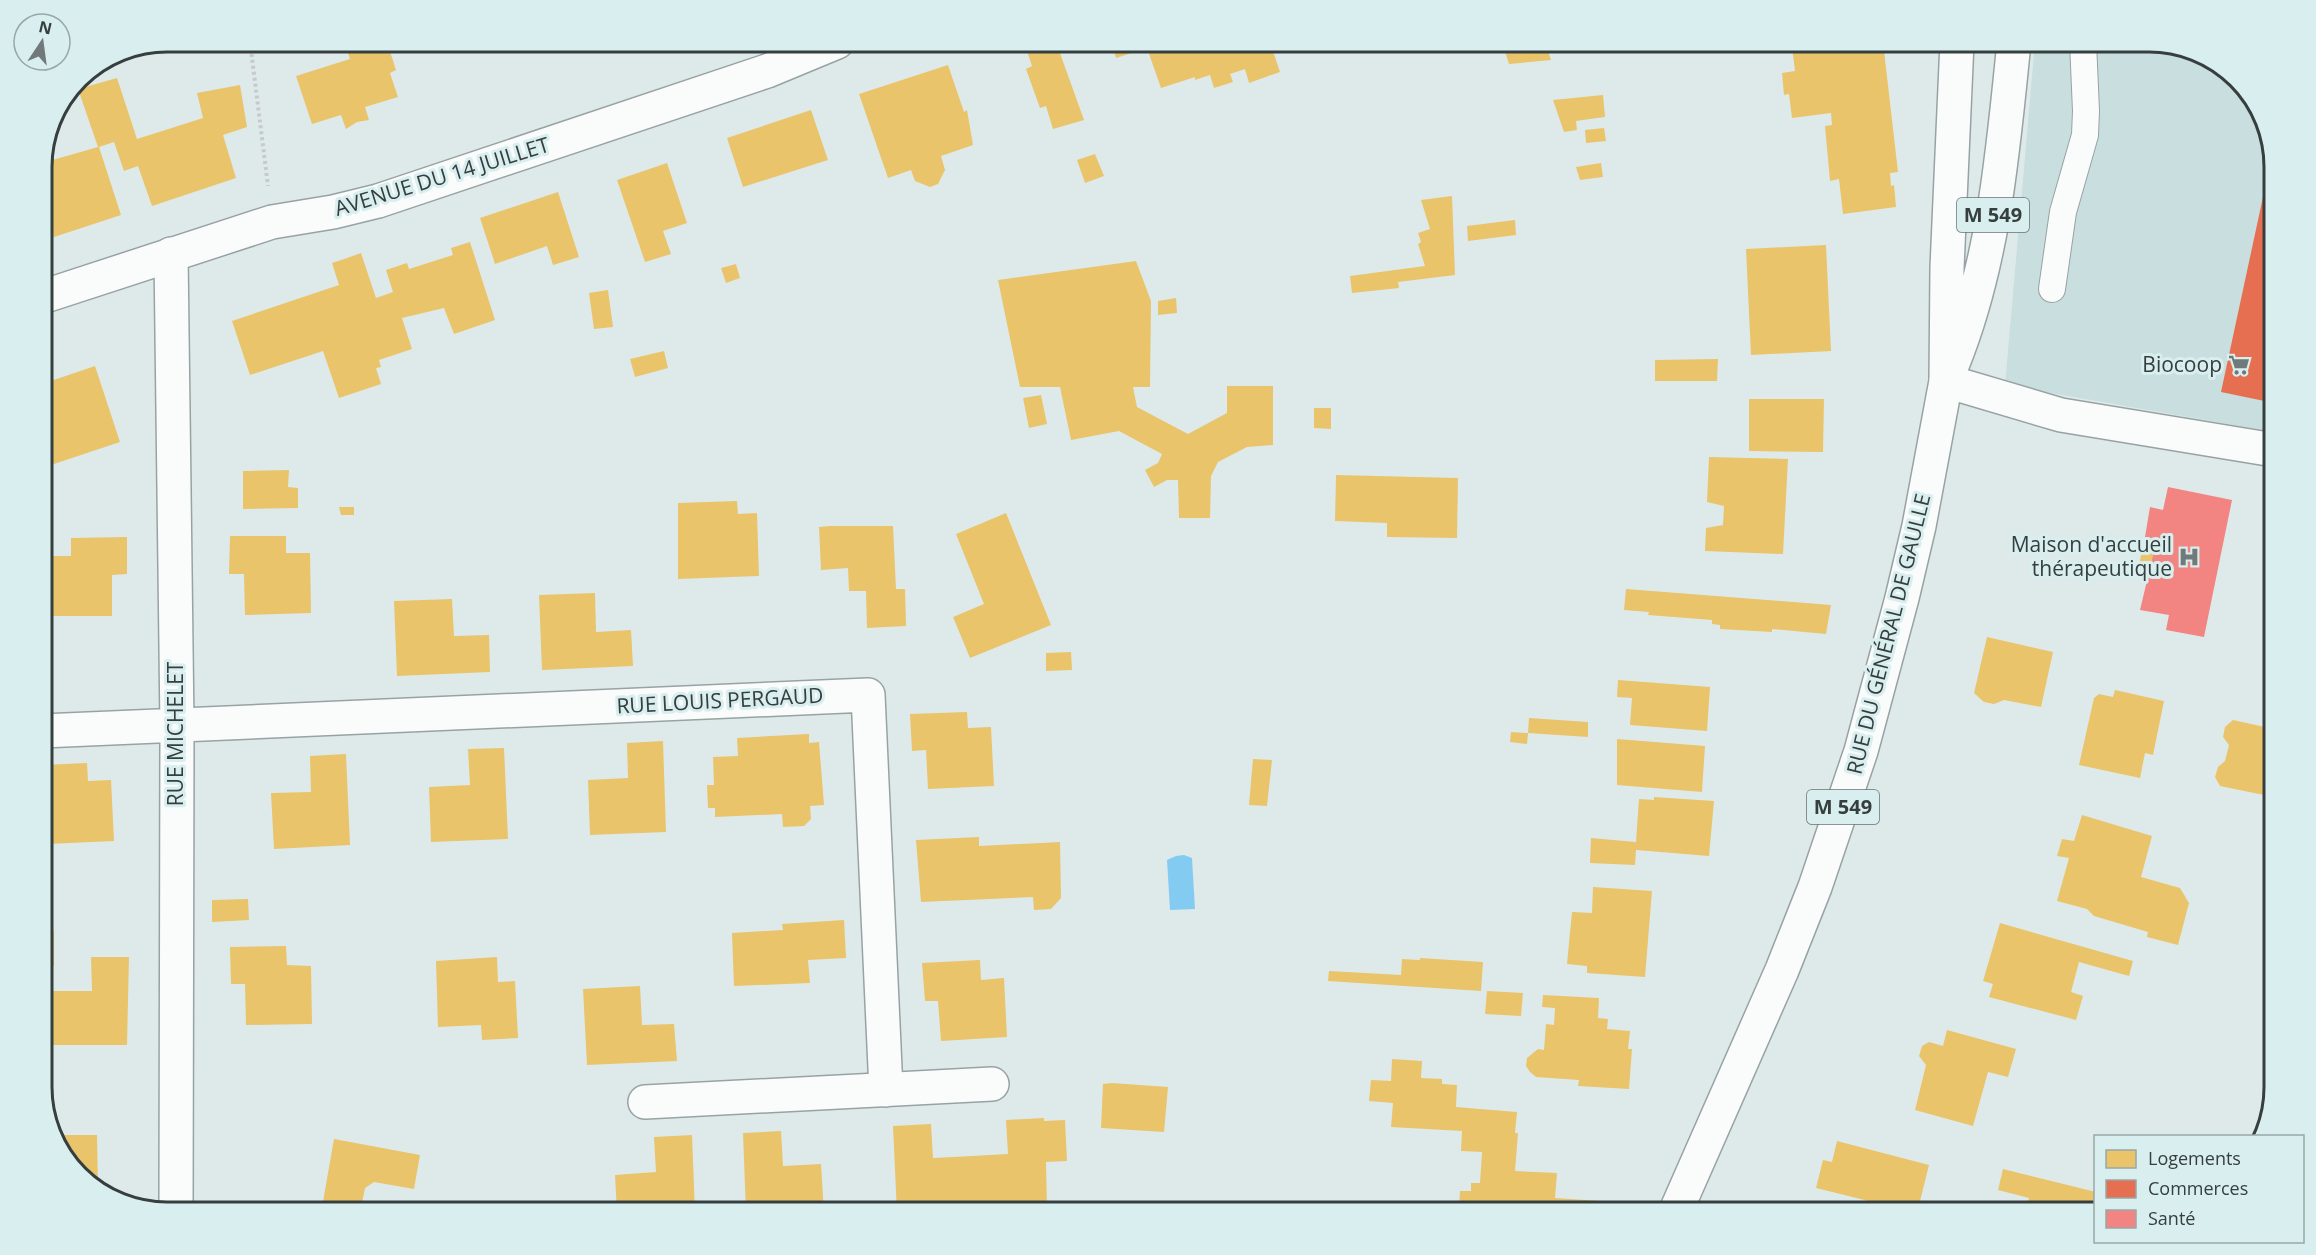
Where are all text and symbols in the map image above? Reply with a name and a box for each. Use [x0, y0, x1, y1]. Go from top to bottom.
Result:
north arrow [12, 12, 72, 72]
text: N [37, 15, 54, 40]
street label: AVENUE DU 14 JUILLET [331, 130, 553, 222]
road number: M 549 [1957, 198, 2029, 232]
place label: Biocoop [2142, 350, 2222, 378]
supermarket icon: Biocoop [2227, 353, 2251, 377]
street label: RUE DU GÉNÉRAL DE GAULLE [1840, 491, 1936, 777]
place label: Maison d'accueil thérapeutique [2011, 530, 2172, 582]
hospital icon: Maison d'accueil thérapeutique [2177, 545, 2201, 569]
street label: RUE MICHELET [161, 661, 189, 806]
street label: RUE LOUIS PERGAUD [616, 681, 824, 719]
road number: M 549 [1807, 790, 1879, 824]
legend [2094, 1135, 2304, 1243]
text: Logements [2148, 1146, 2241, 1170]
text: Commerces [2148, 1176, 2248, 1200]
text: Santé [2148, 1206, 2195, 1230]

